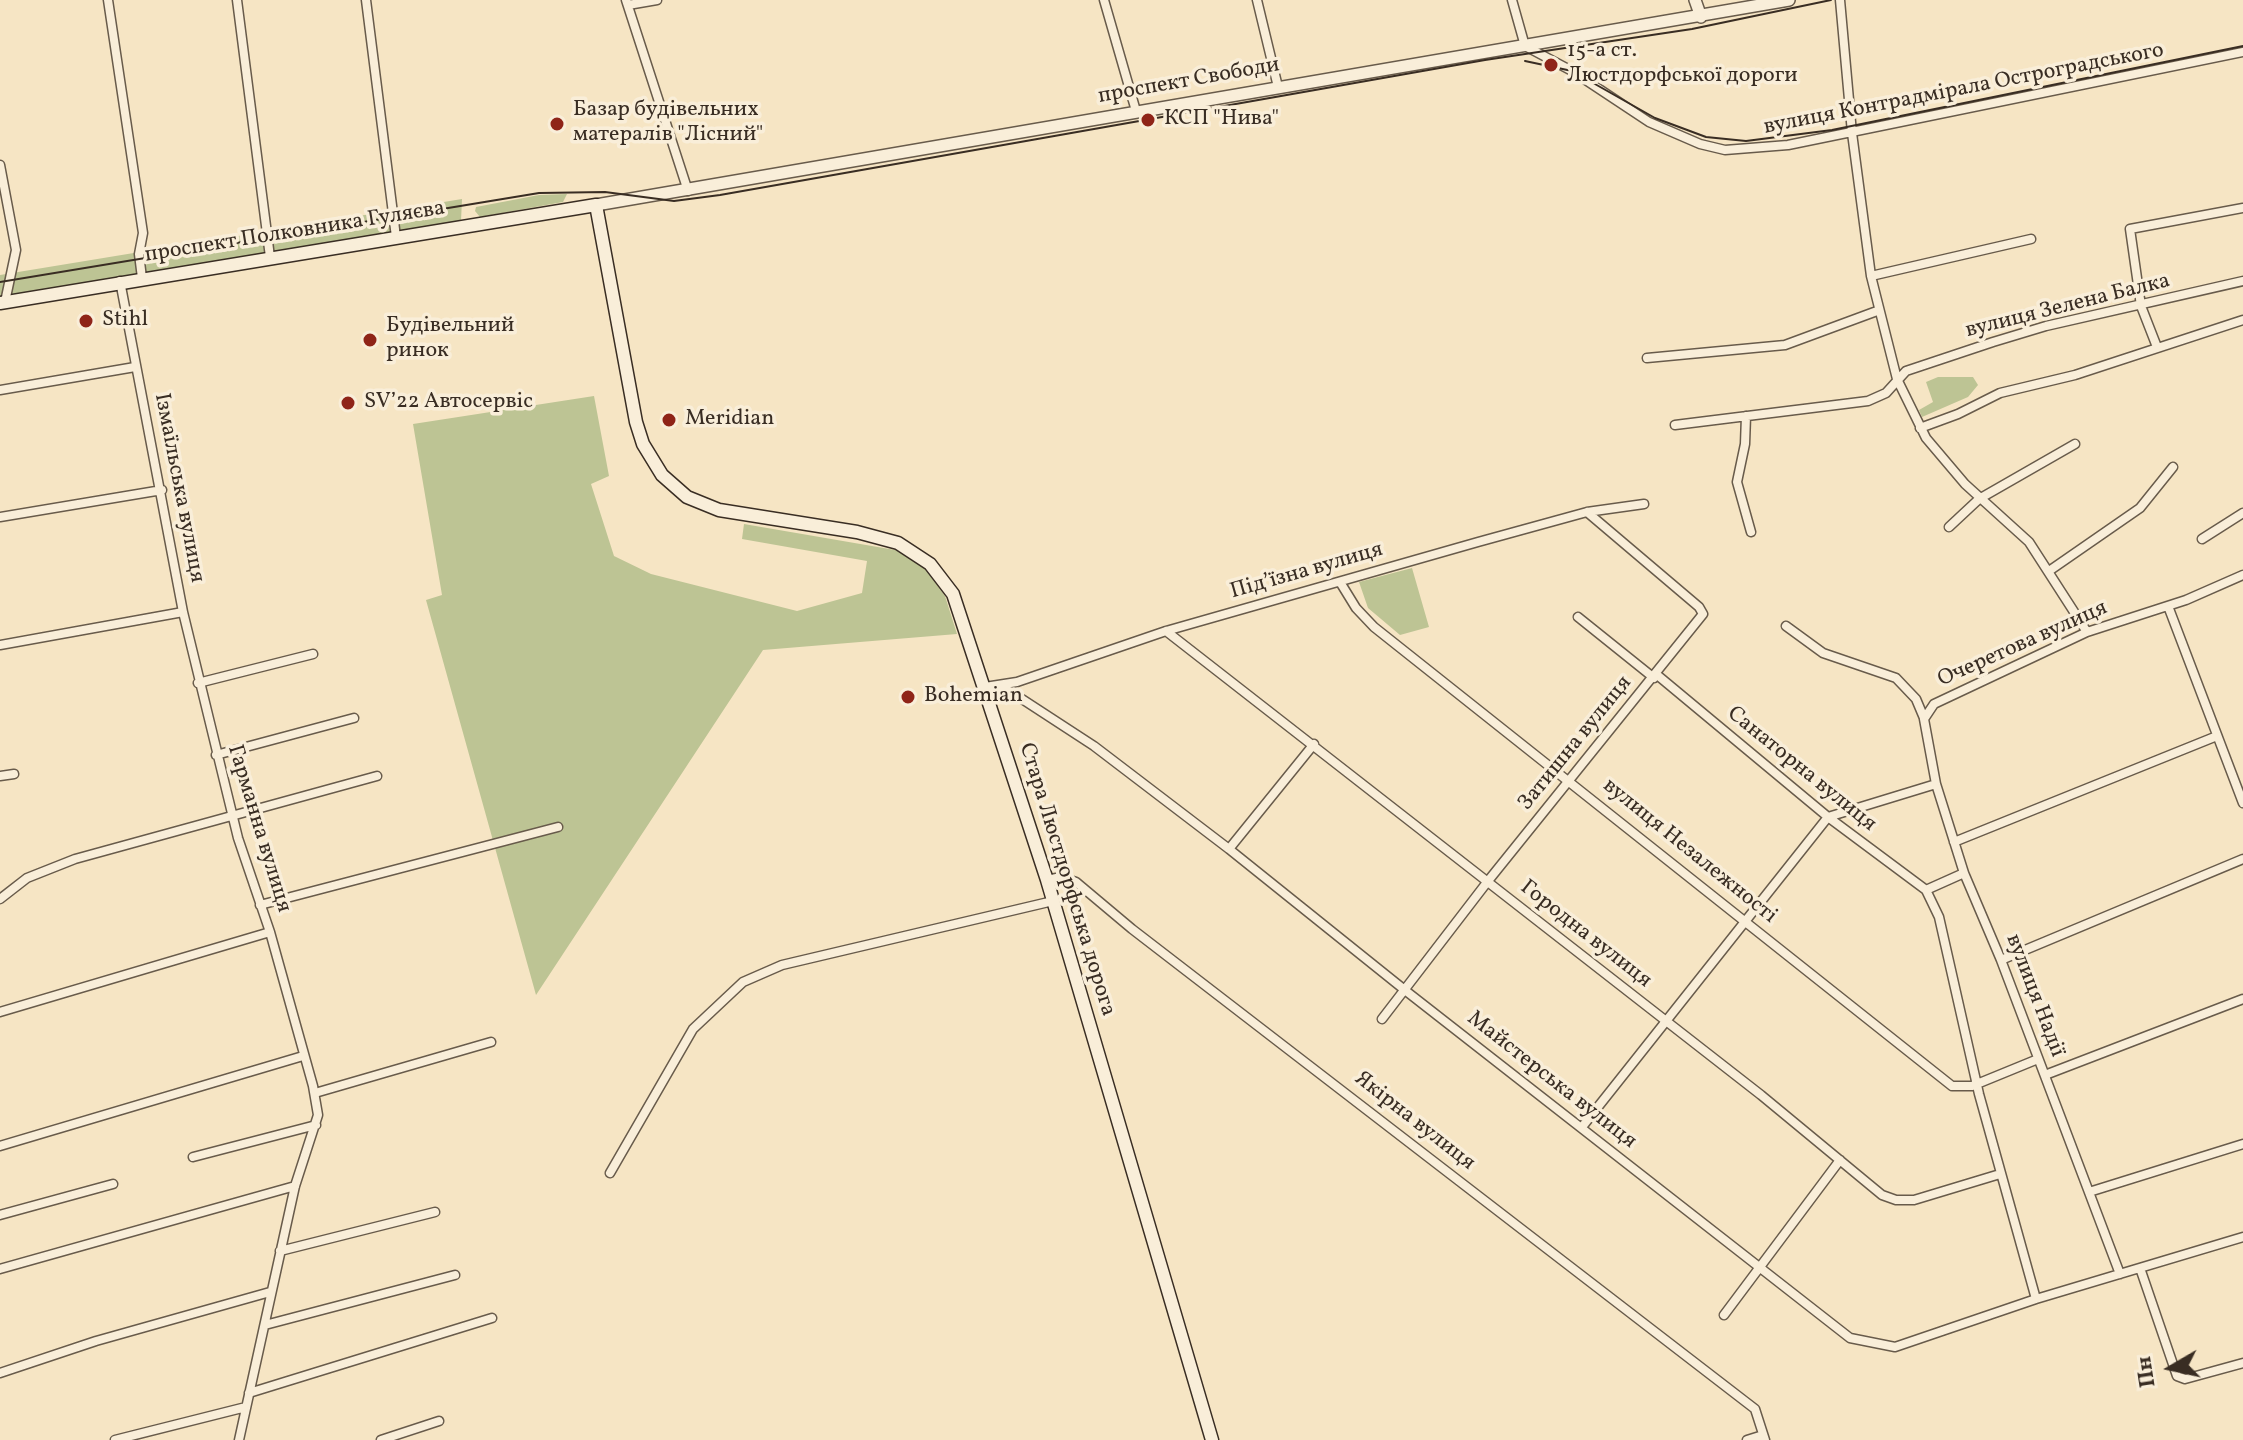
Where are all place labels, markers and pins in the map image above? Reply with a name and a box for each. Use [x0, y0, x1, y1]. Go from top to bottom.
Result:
place label: 15-а ст. Люстдорфської дороги [1567, 39, 1798, 90]
marker: 15-а ст. Люстдорфської дороги [1542, 56, 1560, 74]
place label: Базар будівельних матералів "Лісний" [573, 98, 763, 150]
place label: КСП "Нива" [1164, 107, 1279, 133]
marker: КСП "Нива" [1139, 111, 1157, 129]
marker: Базар будівельних матералів "Лісний" [548, 115, 566, 133]
place label: Stihl [102, 308, 148, 334]
marker: Stihl [77, 312, 95, 330]
place label: Будівельний ринок [386, 314, 514, 366]
marker: Будівельний ринок [361, 331, 379, 349]
place label: SV’22 Автосервіс [364, 390, 533, 416]
marker: SV’22 Автосервіс [339, 394, 357, 412]
place label: Meridian [685, 407, 774, 433]
marker: Meridian [660, 411, 678, 429]
place label: Bohemian [924, 684, 1023, 710]
marker: Bohemian [899, 688, 917, 706]

